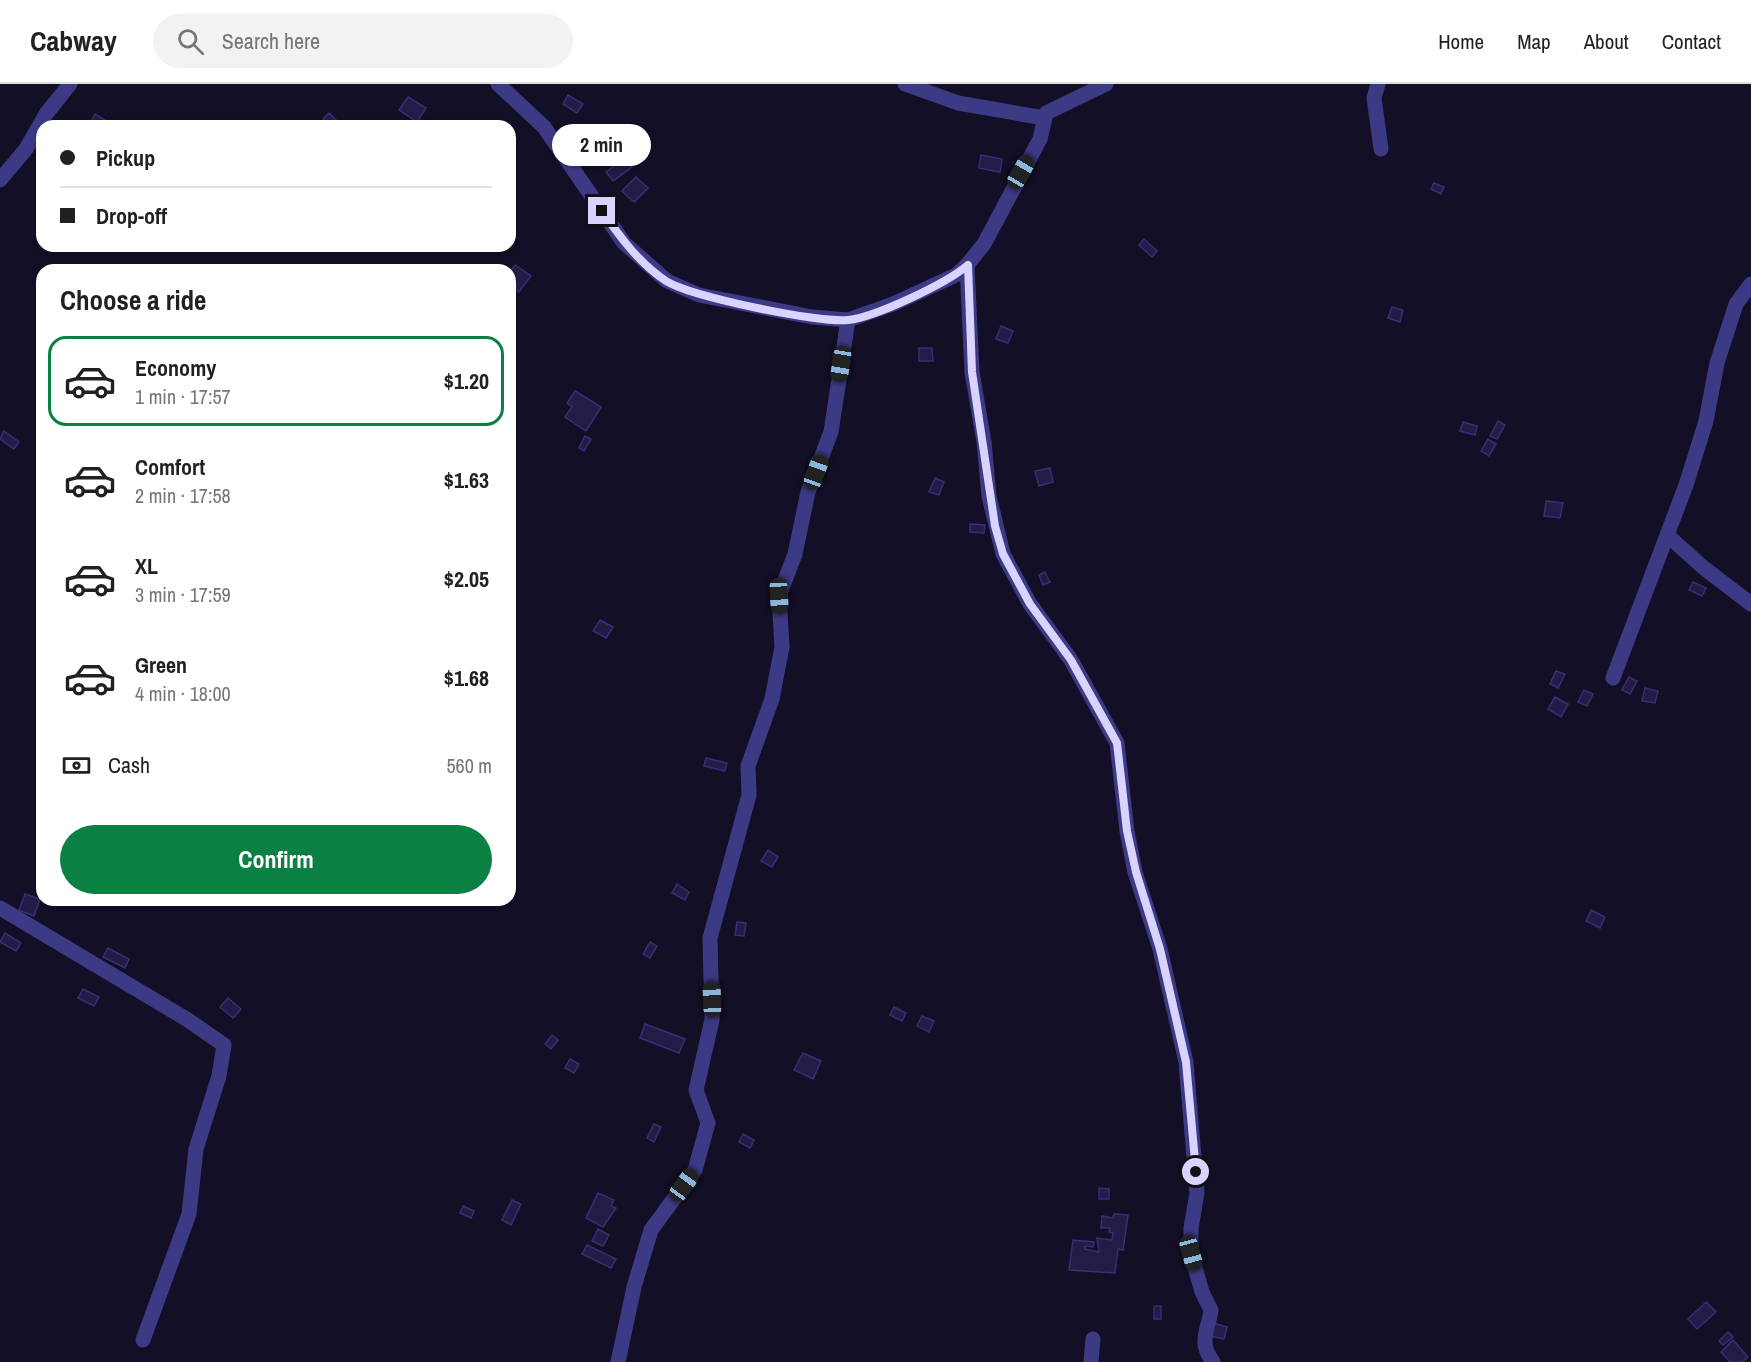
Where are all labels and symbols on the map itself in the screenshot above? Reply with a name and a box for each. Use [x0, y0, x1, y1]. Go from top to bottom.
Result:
callout: 2 min [552, 124, 652, 166]
car [1004, 152, 1038, 192]
route end [588, 197, 615, 224]
car [829, 345, 853, 383]
car [801, 452, 831, 492]
car [769, 578, 789, 614]
car [702, 981, 722, 1017]
route start [1182, 1158, 1209, 1185]
car [666, 1165, 702, 1205]
car [1178, 1233, 1204, 1273]

